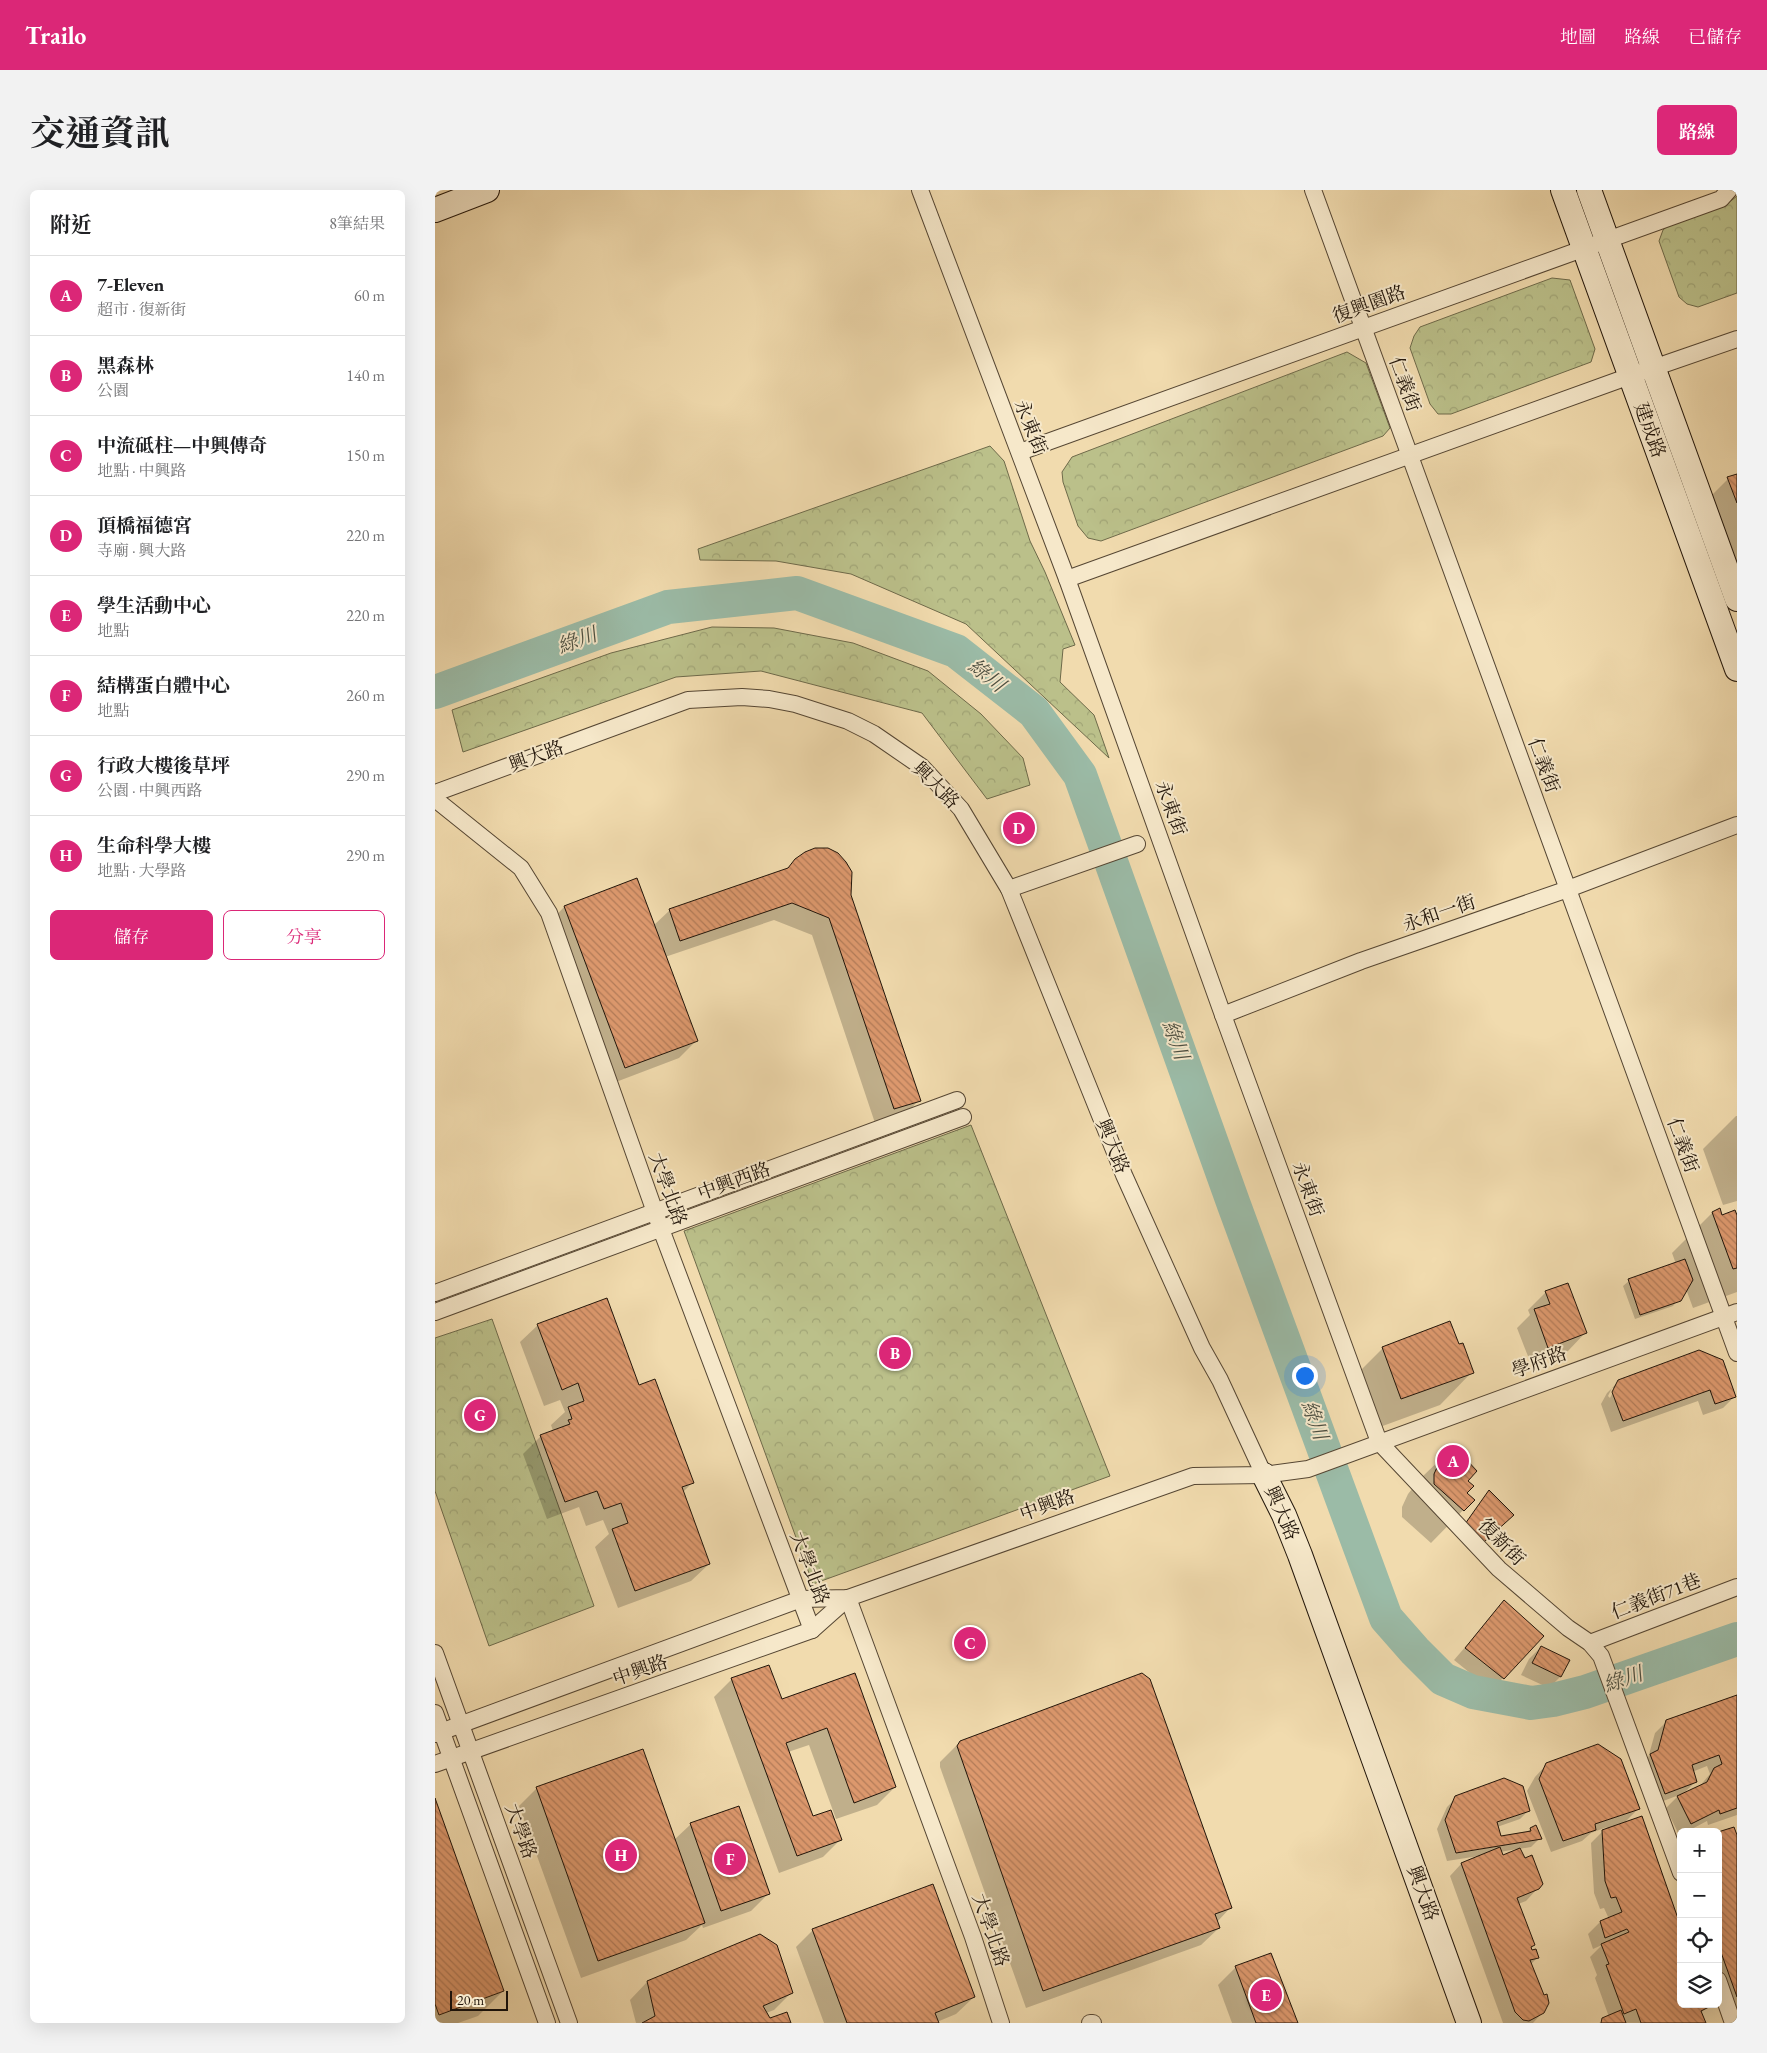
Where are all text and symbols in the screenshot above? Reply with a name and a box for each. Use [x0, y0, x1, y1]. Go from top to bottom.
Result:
text: Trailo [25, 20, 86, 51]
text: 地圖 [1560, 25, 1596, 48]
text: 路線 [1624, 25, 1660, 48]
text: 已儲存 [1688, 25, 1742, 48]
button: 路線 [1657, 105, 1737, 155]
text: 交通資訊 [30, 110, 170, 155]
text: 附近 [50, 211, 92, 238]
text: 8筆結果 [329, 213, 385, 234]
text: 7-Eleven [97, 272, 164, 297]
street label: 復興園路 [1329, 279, 1409, 329]
text: A [60, 285, 72, 306]
text: 60 m [354, 285, 385, 306]
text: 超市 · 復新街 [97, 299, 187, 320]
text: 黑森林 [97, 353, 154, 378]
street label: 仁義街 [1384, 353, 1426, 415]
text: B [61, 365, 71, 386]
text: 140 m [346, 365, 385, 386]
text: 公園 [97, 380, 129, 401]
street label: 永東街 [1009, 396, 1053, 458]
street label: 建成路 [1629, 399, 1671, 461]
text: 中流砥柱—中興傳奇 [97, 433, 267, 458]
text: C [60, 445, 72, 466]
text: 150 m [346, 445, 385, 466]
text: 地點 · 中興路 [97, 460, 187, 481]
text: 頂橋福德宮 [97, 513, 192, 538]
text: D [60, 525, 72, 546]
text: 220 m [346, 525, 385, 546]
text: 寺廟 · 興大路 [97, 540, 187, 561]
text: 學生活動中心 [97, 593, 211, 618]
text: E [61, 605, 71, 626]
text: 220 m [346, 605, 385, 626]
text: 地點 [97, 620, 129, 641]
water label: 綠川 [554, 620, 602, 659]
water label: 綠川 [963, 652, 1012, 699]
text: 結構蛋白體中心 [97, 673, 230, 698]
text: F [62, 685, 70, 706]
text: 260 m [346, 685, 385, 706]
text: 地點 [97, 700, 129, 721]
street label: 仁義街 [1523, 734, 1565, 796]
street label: 興大路 [505, 735, 567, 777]
text: 行政大樓後草坪 [97, 753, 230, 778]
street label: 興大路 [907, 756, 965, 814]
text: G [60, 765, 72, 786]
text: 290 m [346, 765, 385, 786]
street label: 永東街 [1150, 777, 1192, 839]
text: 公園 · 中興西路 [97, 780, 203, 801]
pin: D [1003, 809, 1035, 847]
text: 生命科學大樓 [97, 833, 211, 858]
text: H [60, 845, 72, 866]
text: 290 m [346, 845, 385, 866]
text: 地點 · 大學路 [97, 860, 187, 881]
street label: 永和一街 [1399, 889, 1479, 937]
button: 儲存 [50, 910, 213, 960]
button: 分享 [223, 910, 385, 960]
water label: 綠川 [1157, 1017, 1196, 1065]
street label: 仁義街 [1662, 1114, 1704, 1176]
street label: 興大路 [1091, 1115, 1135, 1177]
street label: 大學北路 [643, 1149, 693, 1229]
street label: 中興西路 [694, 1156, 774, 1206]
street label: 永東街 [1287, 1158, 1329, 1220]
pin: B [879, 1334, 911, 1372]
street label: 學府路 [1508, 1341, 1570, 1383]
your location [1292, 1363, 1318, 1389]
pin: G [464, 1396, 496, 1434]
water label: 綠川 [1296, 1397, 1335, 1445]
pin: A [1437, 1442, 1469, 1480]
street label: 興大路 [1259, 1482, 1305, 1544]
street label: 中興路 [1016, 1484, 1078, 1526]
street label: 復新街 [1473, 1513, 1531, 1571]
street label: 大學北路 [785, 1528, 835, 1608]
street label: 仁義街71巷 [1608, 1567, 1704, 1625]
pin: C [954, 1624, 986, 1662]
street label: 中興路 [609, 1649, 671, 1691]
water label: 綠川 [1600, 1660, 1648, 1698]
street label: 大學路 [500, 1800, 542, 1862]
map controls [1677, 1828, 1722, 2008]
button: + [1677, 1828, 1722, 1873]
pin: H [605, 1836, 637, 1874]
pin: F [714, 1840, 746, 1878]
street label: 興大路 [1402, 1862, 1444, 1924]
button: − [1677, 1873, 1722, 1918]
street label: 大學北路 [967, 1890, 1015, 1970]
button: locate [1677, 1918, 1722, 1963]
button: layers [1677, 1963, 1722, 2008]
pin: E [1250, 1976, 1282, 2014]
scale bar [450, 1988, 507, 2011]
text: 20 m [457, 1991, 484, 2009]

